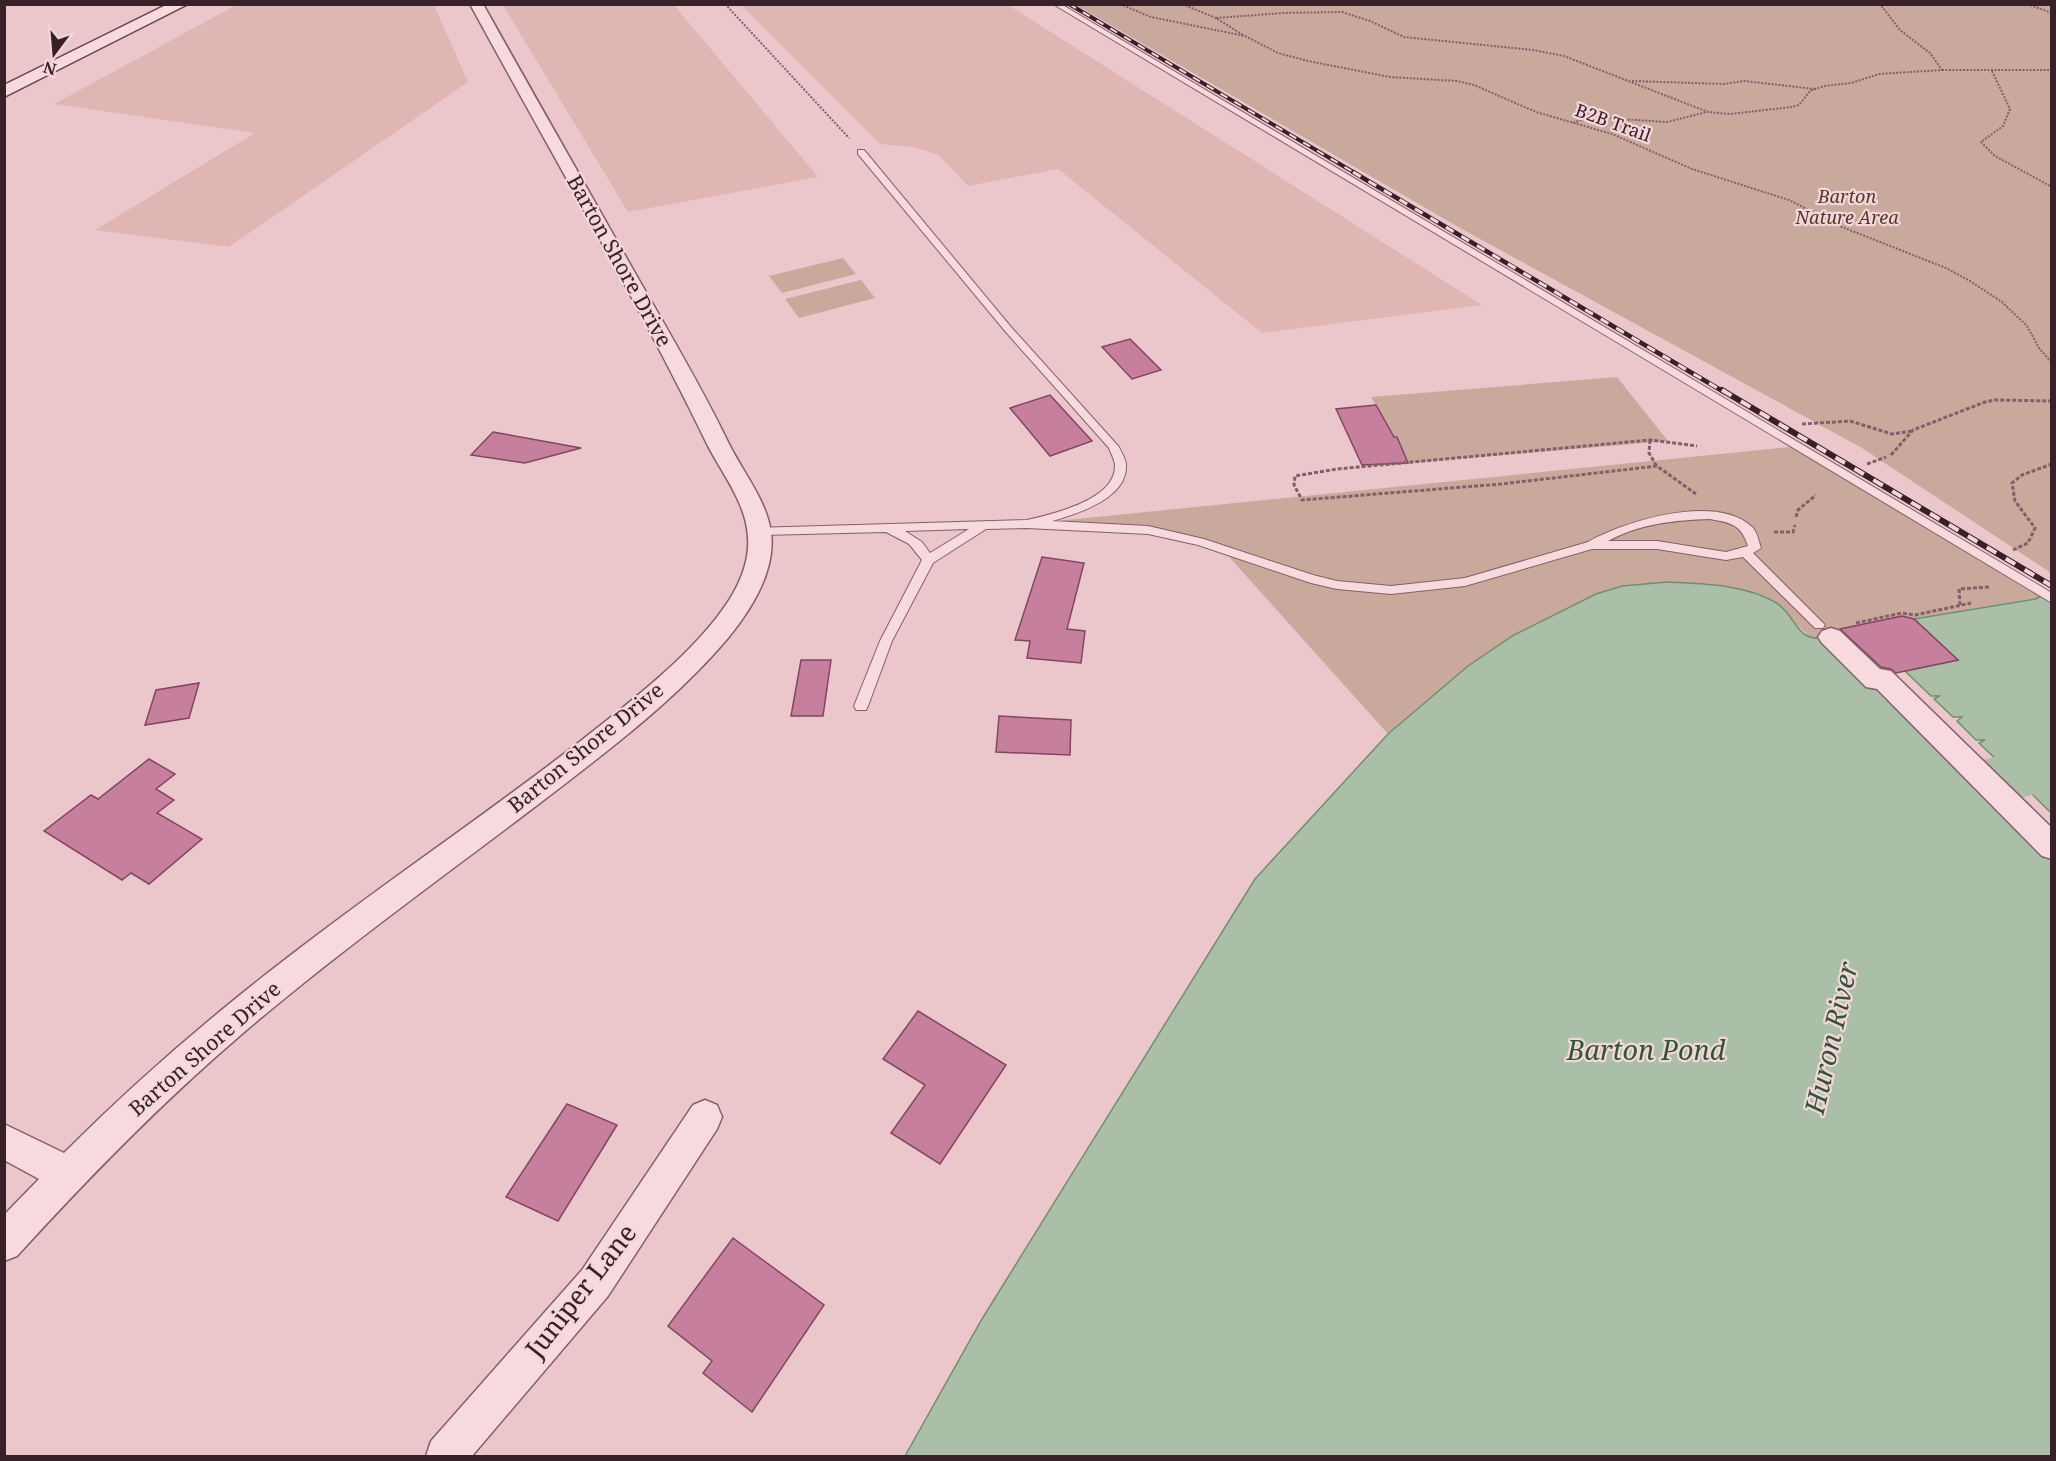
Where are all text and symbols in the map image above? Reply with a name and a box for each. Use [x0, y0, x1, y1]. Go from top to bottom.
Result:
north arrow [24, 24, 84, 84]
text: N [40, 56, 59, 81]
street label: B2B Trail [1572, 97, 1655, 147]
street label: Barton Shore Drive [561, 169, 679, 352]
park label: Barton Nature Area [1794, 184, 1899, 229]
street label: Barton Shore Drive [502, 676, 669, 819]
water label: Huron River [1795, 958, 1866, 1118]
street label: Barton Shore Drive [122, 974, 286, 1122]
water label: Barton Pond [1566, 1031, 1726, 1068]
street label: Juniper Lane [516, 1216, 644, 1366]

